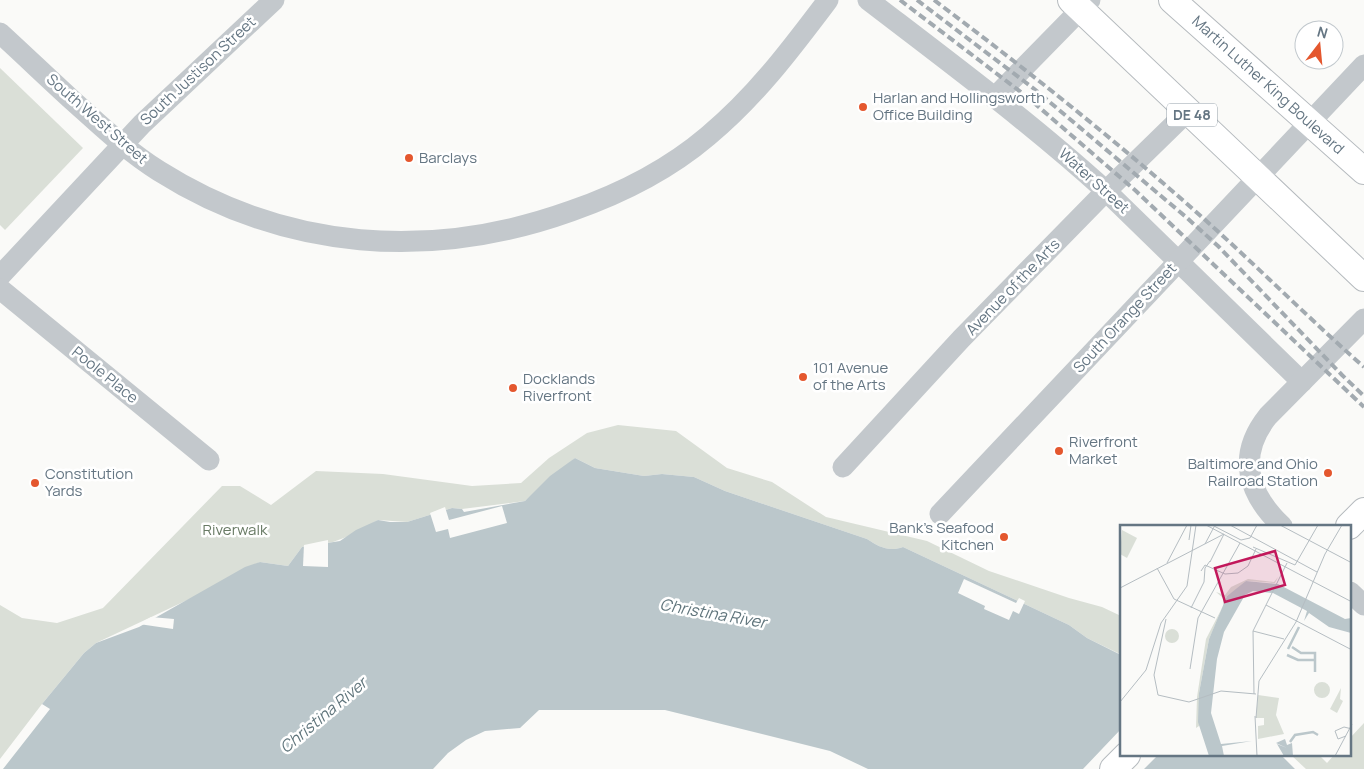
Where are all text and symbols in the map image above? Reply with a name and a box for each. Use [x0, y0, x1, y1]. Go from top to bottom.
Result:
street label: South Justison Street [135, 11, 260, 130]
street label: Martin Luther King Boulevard [1188, 11, 1349, 159]
north arrow [1294, 20, 1344, 70]
text: N [1315, 22, 1330, 43]
street label: South West Street [42, 69, 152, 168]
place label: Harlan and Hollingsworth Office Building [873, 87, 1045, 125]
marker: Harlan and Hollingsworth Office Building [857, 101, 869, 113]
road number: DE 48 [1167, 104, 1217, 126]
street label: Water Street [1054, 143, 1134, 218]
place label: Barclays [419, 147, 477, 168]
marker: Barclays [403, 152, 415, 164]
street label: Avenue of the Arts [961, 234, 1064, 340]
street label: South Orange Street [1068, 258, 1181, 377]
street label: Poole Place [68, 341, 143, 408]
place label: 101 Avenue of the Arts [813, 357, 888, 395]
place label: Docklands Riverfront [523, 368, 595, 406]
marker: 101 Avenue of the Arts [797, 371, 809, 383]
marker: Docklands Riverfront [507, 382, 519, 394]
place label: Riverfront Market [1069, 431, 1138, 469]
marker: Riverfront Market [1053, 445, 1065, 457]
place label: Baltimore and Ohio Railroad Station [1188, 453, 1318, 491]
place label: Constitution Yards [45, 463, 133, 501]
marker: Baltimore and Ohio Railroad Station [1322, 467, 1334, 479]
marker: Constitution Yards [29, 477, 41, 489]
place label: Bank’s Seafood Kitchen [889, 517, 994, 555]
park label: Riverwalk [203, 519, 268, 540]
inset map [1120, 525, 1352, 756]
marker: Bank’s Seafood Kitchen [998, 531, 1010, 543]
water label: Christina River [658, 593, 770, 634]
water label: Christina River [275, 671, 373, 758]

